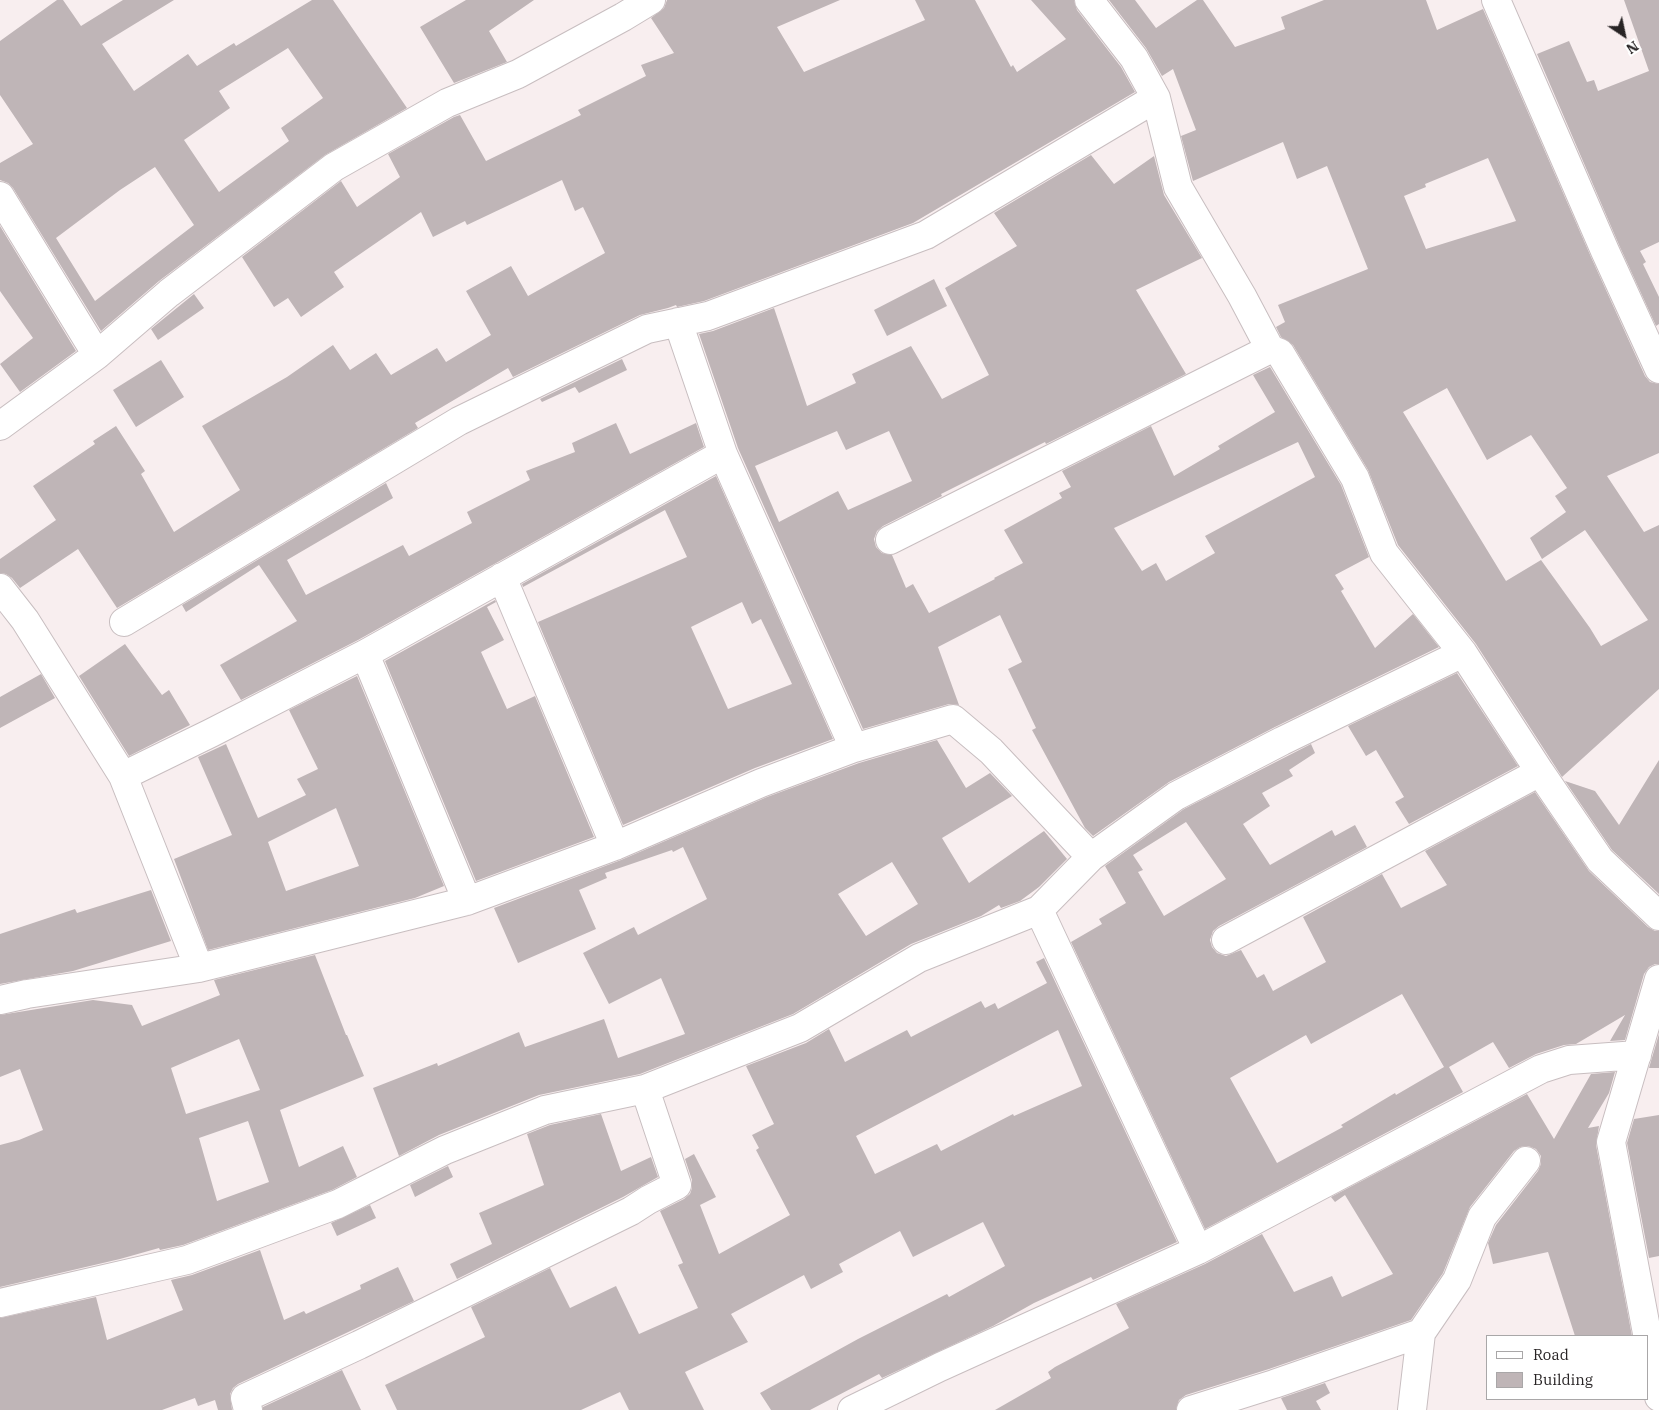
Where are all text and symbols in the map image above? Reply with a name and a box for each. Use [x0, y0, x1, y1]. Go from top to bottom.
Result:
north arrow [1599, 10, 1649, 60]
text: N [1623, 37, 1642, 58]
legend [1486, 1335, 1649, 1400]
text: Road [1533, 1345, 1569, 1364]
text: Building [1533, 1370, 1593, 1389]

